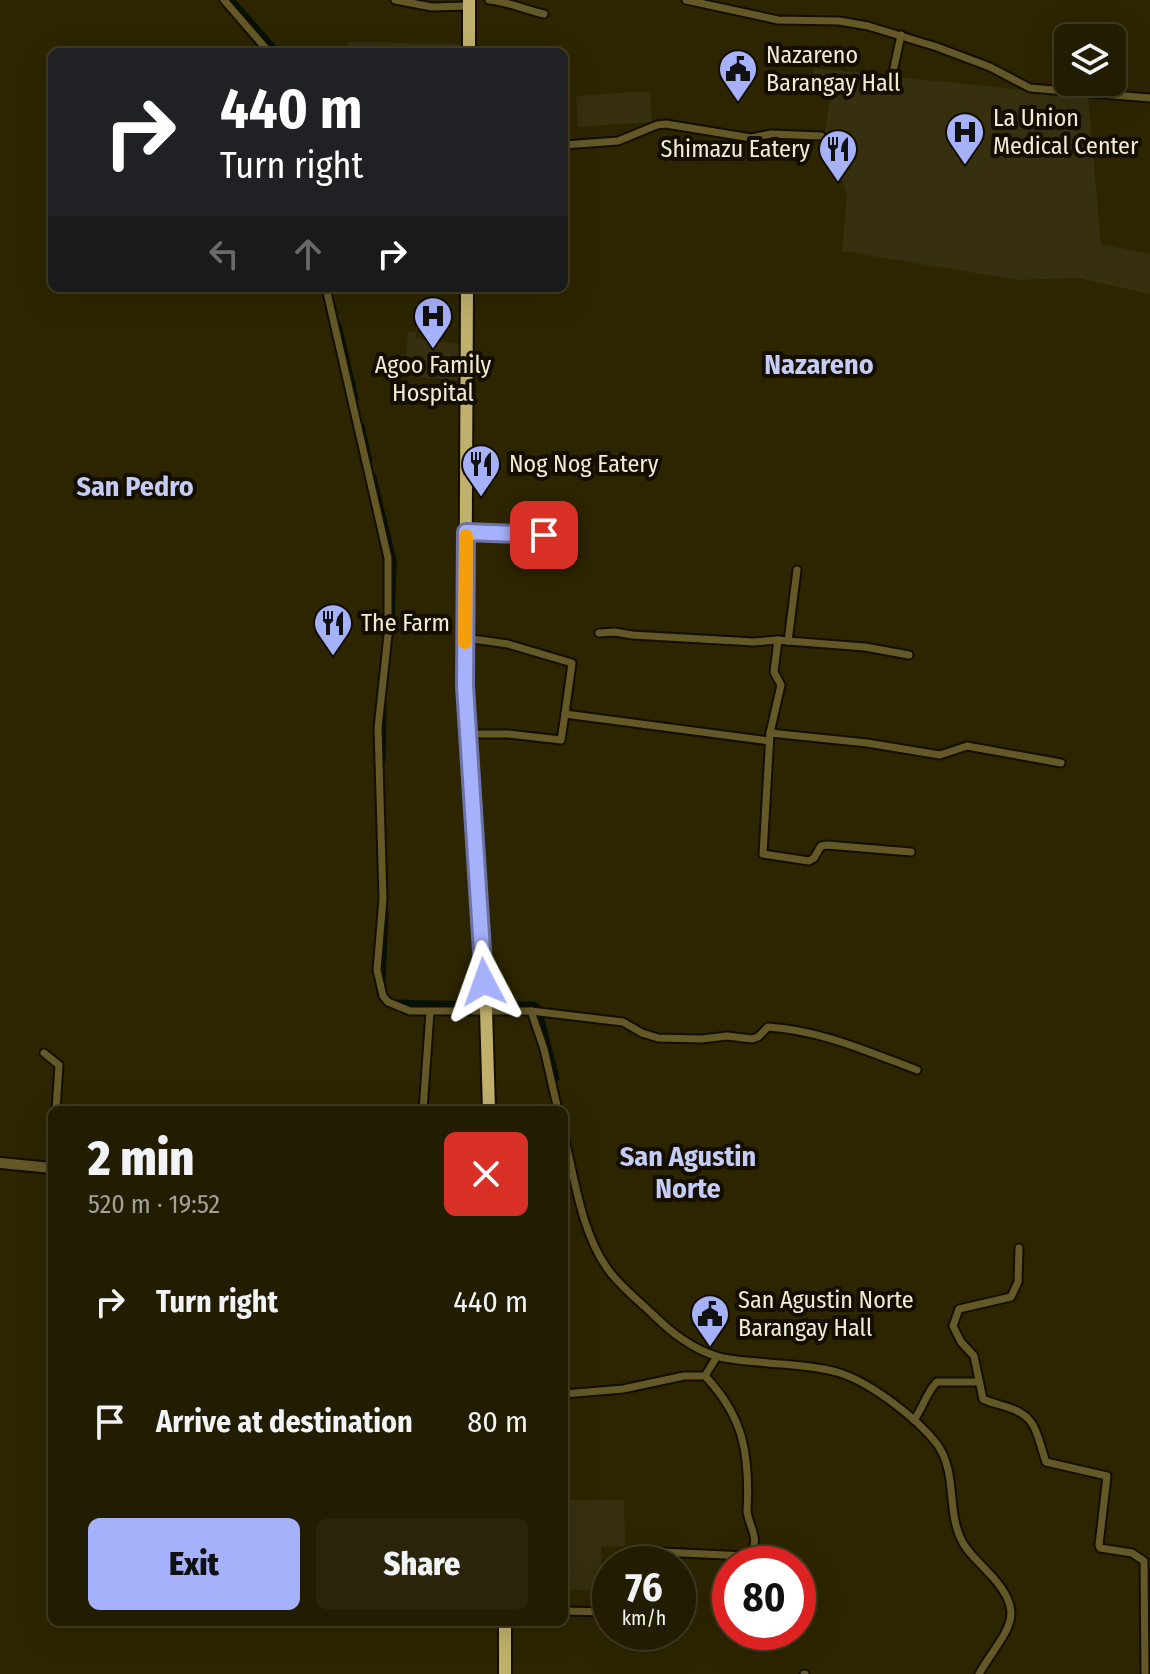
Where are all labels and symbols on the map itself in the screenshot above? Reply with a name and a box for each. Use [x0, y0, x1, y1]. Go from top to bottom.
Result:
place label: Nazareno Barangay Hall [766, 41, 900, 97]
public building icon: Nazareno Barangay Hall [717, 48, 759, 103]
place label: La Union Medical Center [993, 104, 1139, 160]
hospital icon: La Union Medical Center [944, 111, 986, 166]
restaurant icon: Shimazu Eatery [817, 128, 859, 183]
place label: Shimazu Eatery [661, 135, 810, 163]
hospital icon: Agoo Family Hospital [412, 295, 454, 350]
district label: Nazareno [764, 348, 874, 381]
place label: Agoo Family Hospital [375, 351, 492, 407]
restaurant icon: Nog Nog Eatery [460, 443, 502, 498]
place label: Nog Nog Eatery [509, 450, 659, 478]
district label: San Pedro [76, 470, 194, 503]
pin [510, 501, 578, 569]
restaurant icon: The Farm [312, 602, 354, 657]
place label: The Farm [361, 609, 450, 637]
position arrow [442, 940, 526, 1024]
district label: San Agustin Norte [620, 1140, 756, 1205]
place label: San Agustin Norte Barangay Hall [738, 1286, 914, 1342]
public building icon: San Agustin Norte Barangay Hall [689, 1293, 731, 1348]
speed limit sign: 80 [712, 1546, 816, 1650]

